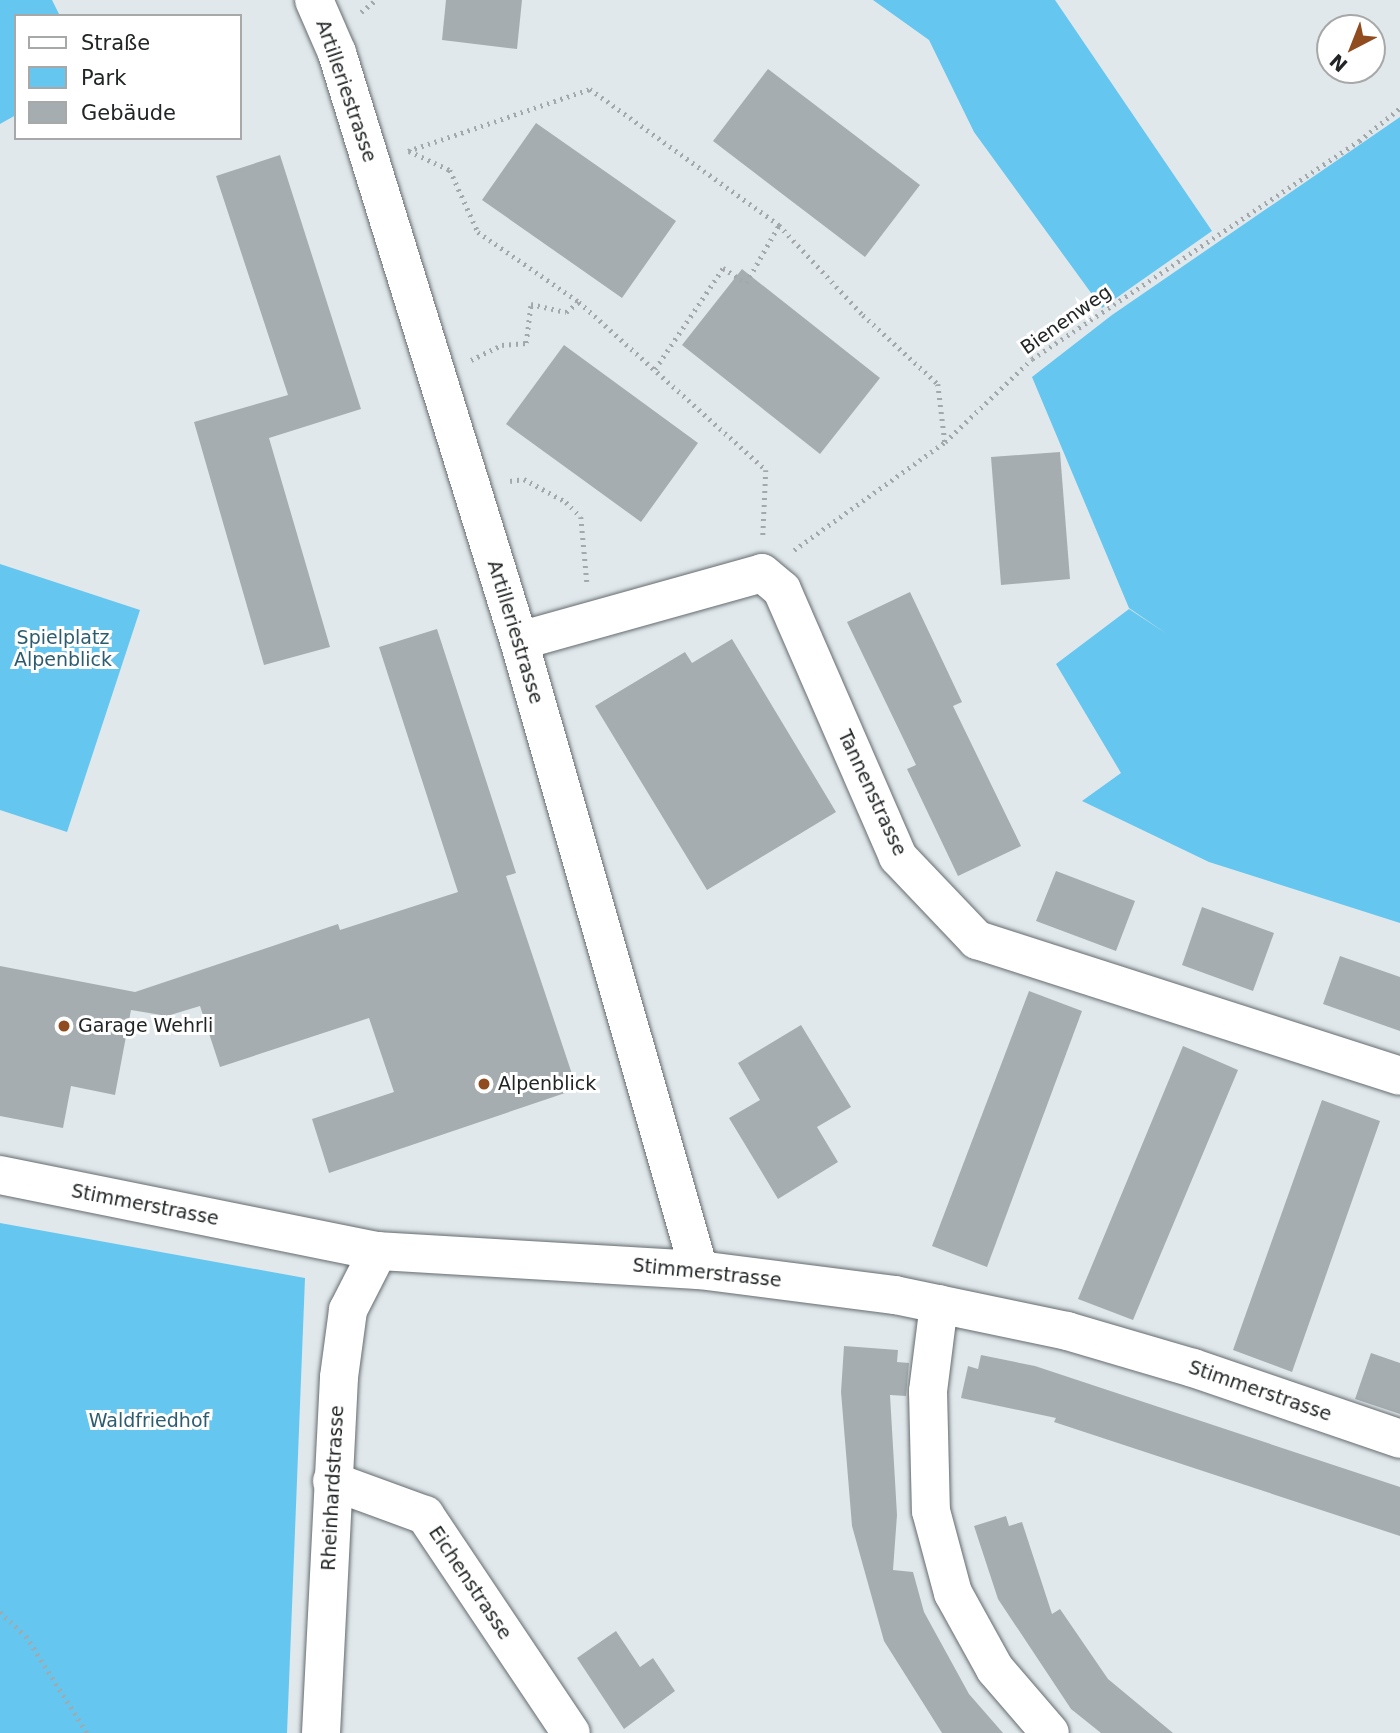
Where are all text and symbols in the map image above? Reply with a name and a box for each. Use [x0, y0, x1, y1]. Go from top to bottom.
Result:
legend [14, 14, 242, 140]
north arrow [1316, 14, 1386, 84]
street label: Artilleriestrasse [311, 17, 381, 165]
text: Straße [81, 31, 150, 55]
text: N [1325, 50, 1352, 77]
text: Park [81, 66, 126, 90]
text: Gebäude [81, 101, 176, 125]
street label: Bienenweg [1016, 281, 1116, 359]
street label: Artilleriestrasse [482, 557, 548, 707]
park label: Spielplatz Alpenblick [14, 627, 112, 671]
street label: Tannenstrasse [833, 726, 911, 860]
place label: Garage Wehrli [78, 1015, 213, 1037]
marker: Garage Wehrli [56, 1018, 72, 1034]
place label: Alpenblick [498, 1073, 596, 1095]
marker: Alpenblick [476, 1076, 492, 1092]
street label: Stimmerstrasse [69, 1180, 221, 1230]
street label: Stimmerstrasse [631, 1254, 783, 1292]
street label: Stimmerstrasse [1186, 1356, 1334, 1426]
street label: Rheinhardstrasse [317, 1405, 349, 1571]
park label: Waldfriedhof [89, 1410, 209, 1432]
street label: Eichenstrasse [424, 1522, 516, 1644]

